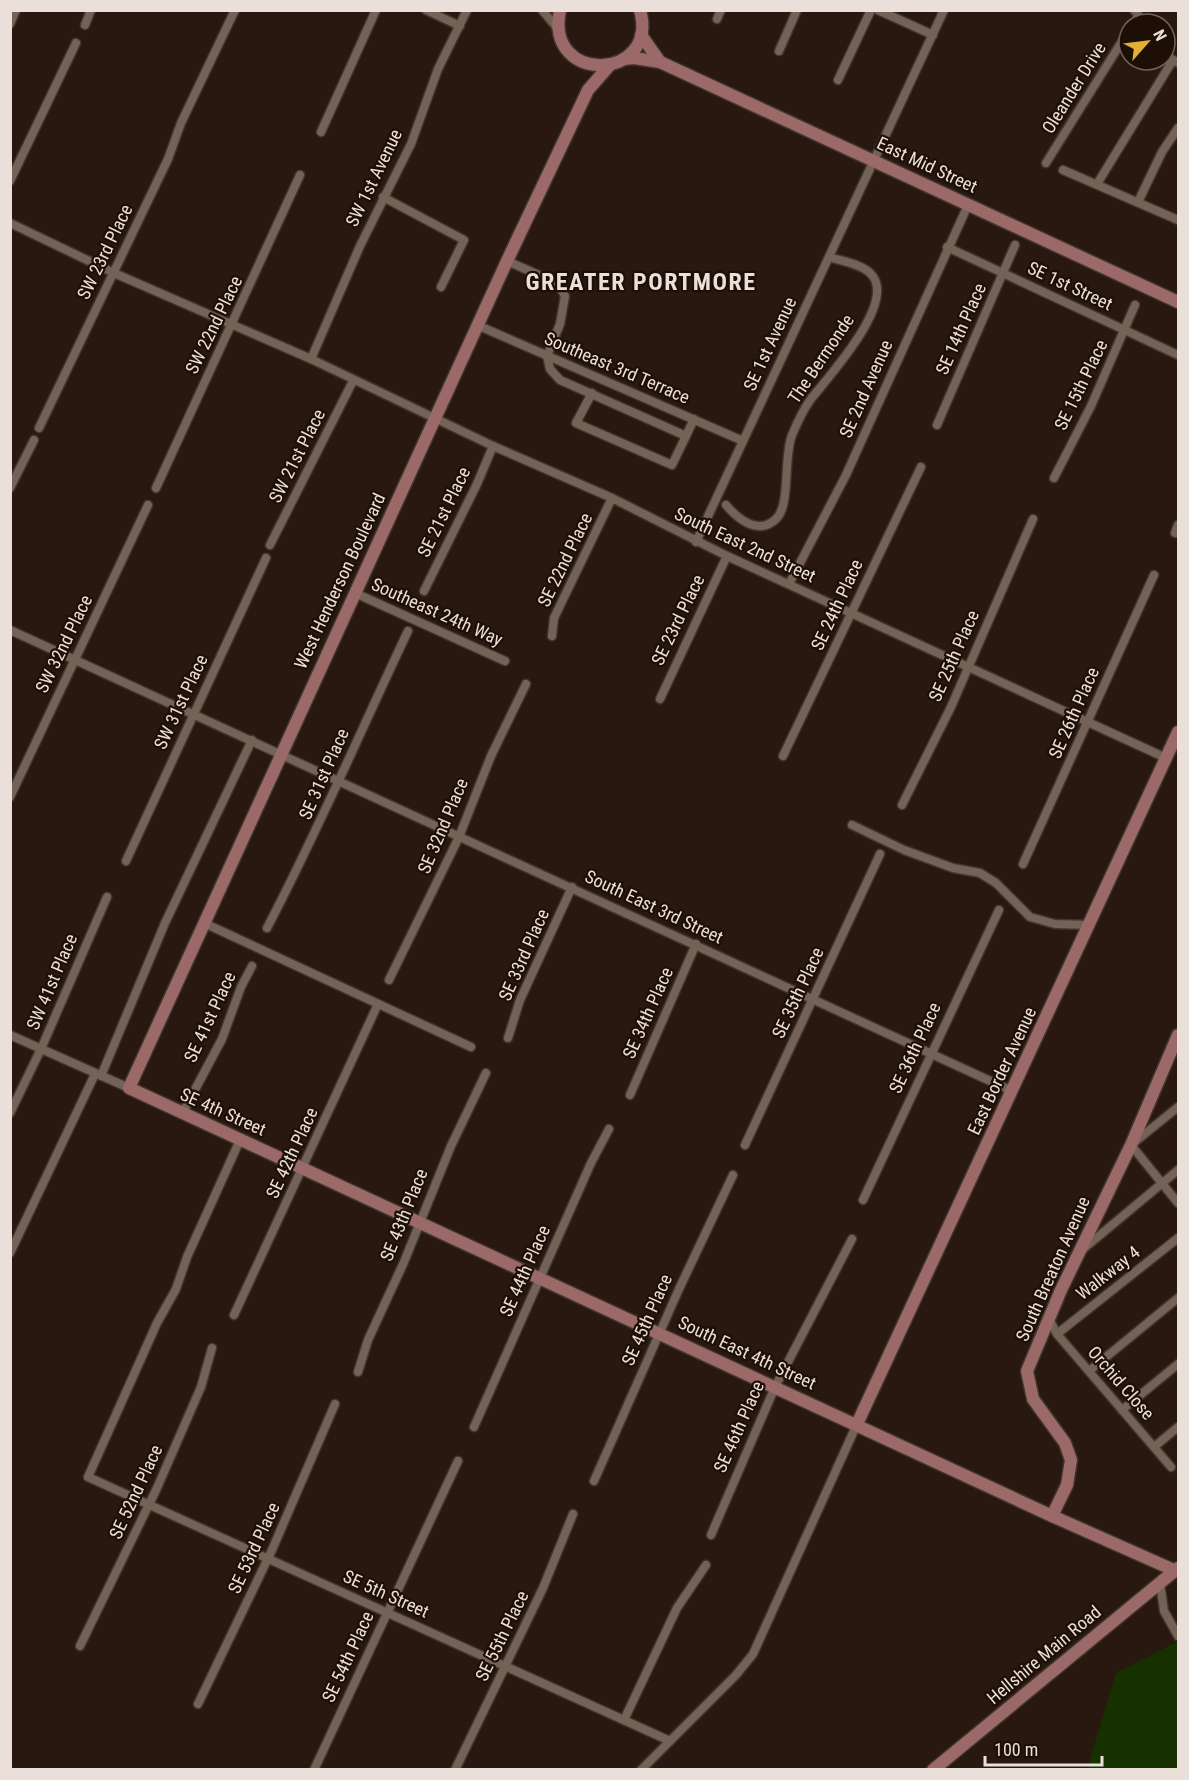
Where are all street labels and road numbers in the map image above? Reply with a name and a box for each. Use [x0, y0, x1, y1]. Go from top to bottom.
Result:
street label: Oleander Drive [1037, 38, 1110, 137]
street label: SW 1st Avenue [341, 126, 406, 230]
street label: East Mid Street [874, 132, 981, 197]
street label: SW 23rd Place [73, 201, 137, 303]
street label: SE 1st Street [1024, 257, 1116, 314]
street label: SW 22nd Place [181, 272, 246, 377]
street label: SE 14th Place [931, 280, 990, 378]
street label: SE 1st Avenue [739, 294, 800, 394]
street label: The Bermonde [783, 310, 858, 407]
street label: Southeast 3rd Terrace [541, 327, 693, 408]
street label: SE 15th Place [1050, 336, 1111, 433]
street label: SE 2nd Avenue [835, 337, 896, 441]
street label: SW 21st Place [264, 406, 329, 506]
street label: SE 21st Place [413, 463, 474, 560]
street label: West Henderson Boulevard [290, 490, 389, 672]
street label: South East 2nd Street [671, 503, 819, 586]
street label: SE 22nd Place [533, 510, 596, 610]
street label: SE 24th Place [806, 556, 867, 654]
street label: SE 23rd Place [647, 571, 708, 668]
street label: Southeast 24th Way [368, 573, 506, 650]
street label: SW 32nd Place [31, 591, 96, 696]
street label: SE 25th Place [924, 607, 983, 705]
street label: SW 31st Place [149, 651, 212, 752]
street label: SE 26th Place [1044, 664, 1103, 762]
street label: SE 31st Place [294, 725, 353, 823]
street label: SE 32nd Place [413, 775, 472, 877]
street label: South East 3rd Street [582, 865, 727, 948]
street label: SE 33rd Place [494, 906, 553, 1004]
street label: SW 41st Place [22, 931, 81, 1033]
street label: SE 35th Place [767, 944, 828, 1042]
street label: SE 34th Place [618, 964, 677, 1062]
street label: SE 41st Place [179, 968, 240, 1065]
street label: SE 36th Place [884, 999, 945, 1097]
street label: East Border Avenue [963, 1004, 1040, 1138]
street label: SE 4th Street [177, 1083, 269, 1140]
street label: SE 42th Place [261, 1104, 322, 1202]
street label: SE 43th Place [375, 1166, 432, 1264]
street label: South Breaton Avenue [1011, 1193, 1094, 1344]
street label: SE 44th Place [495, 1222, 554, 1320]
street label: Walkway 4 [1072, 1241, 1144, 1304]
street label: SE 45th Place [617, 1271, 676, 1369]
street label: South East 4th Street [675, 1311, 819, 1394]
street label: Orchid Close [1084, 1342, 1159, 1424]
street label: SE 46th Place [709, 1378, 768, 1476]
street label: SE 52nd Place [105, 1441, 167, 1542]
street label: SE 53rd Place [223, 1499, 284, 1597]
street label: SE 5th Street [340, 1565, 432, 1622]
street label: SE 55th Place [471, 1587, 532, 1684]
street label: Hellshire Main Road [982, 1601, 1105, 1708]
street label: SE 54th Place [317, 1608, 378, 1706]

